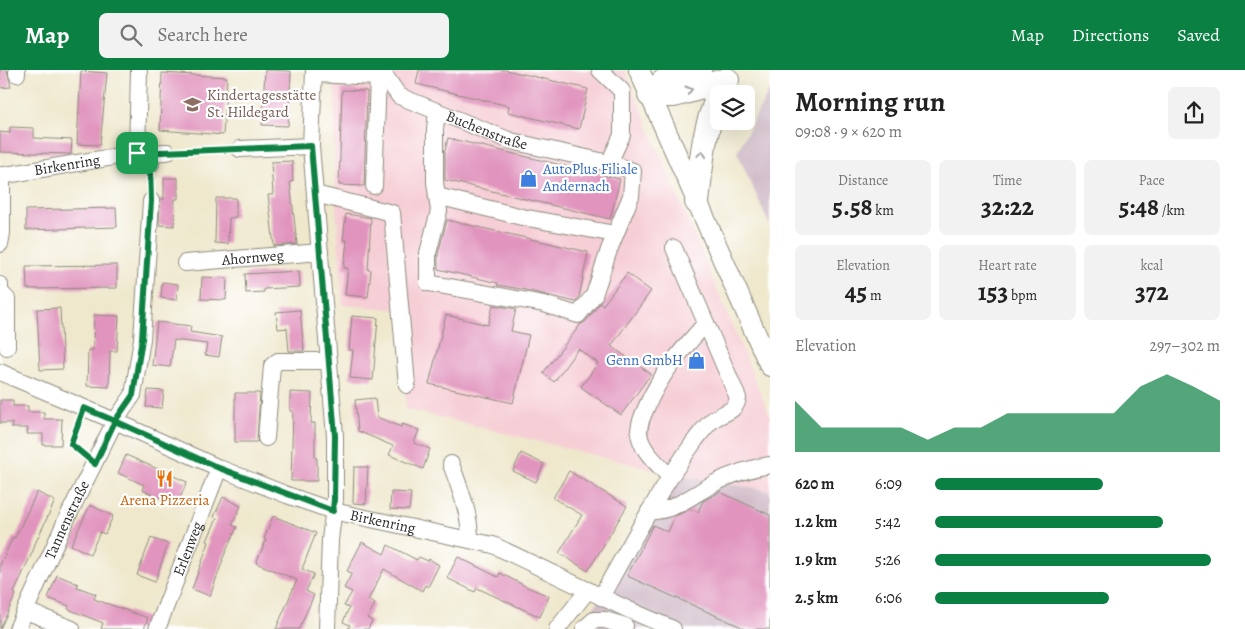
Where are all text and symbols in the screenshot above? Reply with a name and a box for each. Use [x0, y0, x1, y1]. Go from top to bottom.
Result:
search box [99, 13, 449, 58]
text: Map [25, 19, 69, 51]
icon: search [117, 21, 145, 49]
text: Search here [157, 22, 248, 48]
text: Map [1011, 23, 1044, 47]
text: Directions [1072, 23, 1149, 47]
text: Saved [1177, 23, 1220, 47]
text: Morning run [795, 83, 945, 121]
place label: Kindertagesstätte St. Hildegard [207, 85, 316, 122]
map controls [710, 85, 755, 130]
button: layers [710, 85, 755, 130]
one-way arrow [685, 86, 693, 96]
button: share [1168, 87, 1220, 139]
school or university icon: Kindertagesstätte St. Hildegard [183, 94, 203, 114]
street label: Buchenstraße [443, 106, 530, 154]
text: 09:08 · 9 × 620 m [795, 121, 902, 143]
pin [116, 132, 158, 174]
icon: arrive [123, 139, 151, 167]
street label: Birkenring [33, 149, 102, 180]
one-way arrow [697, 149, 707, 158]
place label: AutoPlus Filiale Andernach [542, 159, 638, 196]
shop icon: AutoPlus Filiale Andernach [519, 168, 539, 188]
text: Distance [838, 171, 888, 190]
text: Time [993, 171, 1022, 190]
text: Pace [1139, 171, 1165, 190]
text: 5.58 [832, 190, 873, 224]
text: 32:22 [981, 190, 1034, 224]
text: 5:48 [1119, 190, 1159, 224]
text: km [873, 201, 894, 220]
text: /km [1159, 201, 1185, 220]
street label: Ahornweg [220, 245, 285, 270]
text: Elevation [836, 256, 890, 275]
text: Heart rate [978, 256, 1037, 275]
text: kcal [1141, 256, 1163, 275]
text: 45 [845, 275, 867, 309]
text: 153 [978, 275, 1008, 309]
text: 372 [1135, 275, 1169, 309]
text: m [867, 286, 882, 305]
text: bpm [1008, 286, 1037, 305]
text: Elevation [795, 335, 856, 357]
text: 297–302 m [1149, 335, 1220, 357]
place label: Genn GmbH [606, 350, 683, 370]
shop icon: Genn GmbH [687, 350, 707, 370]
restaurant icon: Arena Pizzeria [155, 469, 175, 489]
text: 620 m [795, 473, 834, 495]
text: 6:09 [875, 473, 902, 495]
street label: Tannenstraße [40, 477, 94, 563]
place label: Arena Pizzeria [120, 490, 209, 510]
street label: Birkenring [348, 505, 418, 538]
text: 1.2 km [795, 511, 837, 533]
text: 5:42 [875, 511, 901, 533]
street label: Erlenweg [168, 518, 208, 579]
text: 1.9 km [795, 549, 837, 571]
text: 5:26 [875, 549, 901, 571]
text: 2.5 km [795, 587, 838, 609]
text: 6:06 [875, 587, 902, 609]

